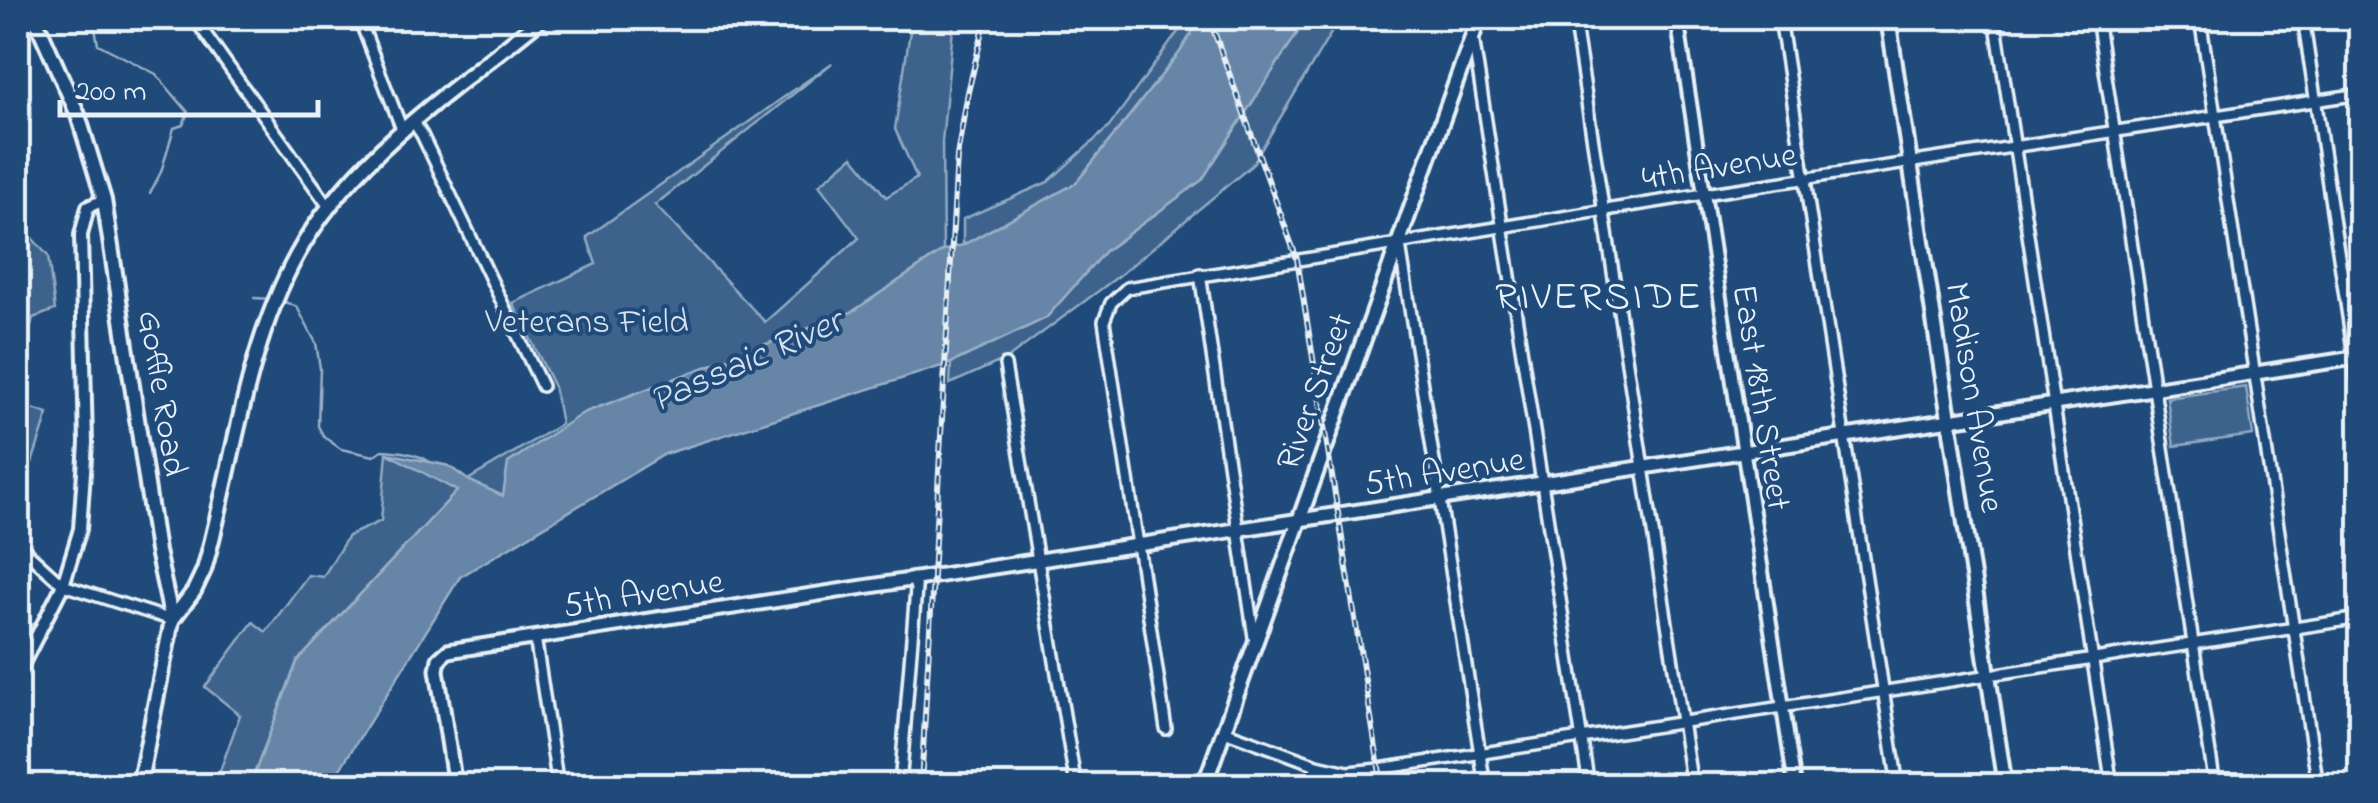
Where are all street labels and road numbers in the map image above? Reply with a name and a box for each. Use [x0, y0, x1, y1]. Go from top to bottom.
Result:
street label: 4th Avenue [1638, 131, 1801, 206]
street label: Madison Avenue [1929, 279, 2016, 517]
street label: East 18th Street [1717, 281, 1803, 514]
street label: River Street [1264, 306, 1368, 478]
street label: Goffle Road [122, 307, 199, 480]
street label: 5th Avenue [1361, 436, 1529, 511]
street label: 5th Avenue [560, 558, 728, 633]

